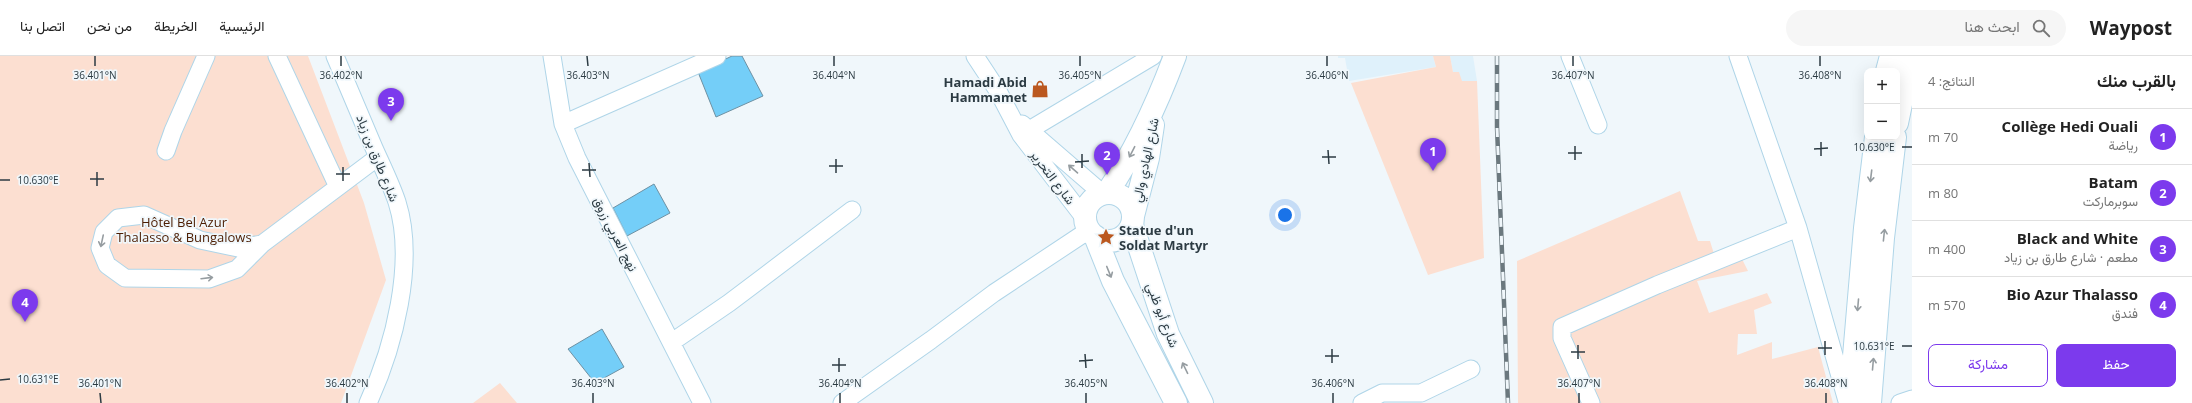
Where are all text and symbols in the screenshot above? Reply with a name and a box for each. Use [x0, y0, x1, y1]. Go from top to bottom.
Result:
search box [1786, 10, 2066, 46]
text: Waypost [2090, 15, 2172, 41]
text: اتصل بنا [20, 16, 65, 35]
text: من نحن [87, 16, 132, 35]
text: الخريطة [154, 16, 197, 35]
text: الرئيسية [219, 16, 265, 35]
text: ابحث هنا [1964, 16, 2020, 36]
icon: search [2030, 17, 2052, 39]
text: 36.401°N [73, 68, 117, 82]
text: 36.402°N [319, 68, 363, 82]
text: 36.403°N [566, 68, 610, 82]
text: 36.404°N [812, 68, 856, 82]
text: 36.405°N [1058, 68, 1102, 82]
text: 36.406°N [1305, 68, 1349, 82]
text: 36.407°N [1551, 68, 1595, 82]
text: 36.408°N [1798, 68, 1842, 82]
map controls [1864, 68, 1900, 140]
button: + [1864, 68, 1900, 104]
text: بالقرب منك [2097, 69, 2176, 92]
text: النتائج: 4 [1928, 72, 1975, 90]
place label: Hamadi Abid Hammamet [944, 73, 1027, 106]
shop icon: Hamadi Abid Hammamet [1030, 79, 1050, 99]
pin: 3 [378, 88, 404, 121]
button: − [1864, 104, 1900, 140]
street label: شارع طارق بن زياد [351, 112, 404, 205]
street label: شارع الهادي والي [1127, 116, 1165, 204]
text: Collège Hedi Ouali [2002, 116, 2138, 136]
text: 70 m [1928, 128, 1958, 146]
text: 1 [2159, 128, 2167, 146]
text: رياضة [2108, 136, 2138, 154]
pin: 1 [1420, 138, 1446, 171]
text: 10.630°E [1853, 140, 1895, 154]
pin: 2 [1094, 142, 1120, 175]
street label: شارع التحرير [1025, 145, 1080, 209]
one-way arrow [1128, 146, 1136, 158]
one-way arrow [1068, 164, 1079, 173]
one-way arrow [1867, 169, 1875, 182]
text: Batam [2089, 172, 2138, 192]
text: 10.630°E [17, 173, 59, 187]
text: 80 m [1928, 184, 1958, 202]
text: 2 [2159, 184, 2167, 202]
text: سوبرماركت [2083, 192, 2138, 210]
street label: نهج العربي زروق [588, 194, 643, 276]
your location [1275, 205, 1295, 225]
park label: Hôtel Bel Azur Thalasso & Bungalows [116, 213, 252, 246]
place label: Statue d'un Soldat Martyr [1119, 221, 1208, 254]
place icon: Statue d'un Soldat Martyr [1096, 227, 1116, 247]
text: Black and White [2017, 228, 2138, 248]
one-way arrow [1880, 229, 1887, 242]
one-way arrow [97, 234, 105, 247]
text: 400 m [1928, 240, 1966, 258]
text: 3 [2159, 240, 2167, 258]
text: مطعم · شارع طارق بن زياد [2004, 248, 2138, 266]
one-way arrow [1106, 266, 1114, 278]
one-way arrow [200, 274, 213, 282]
street label: شارع أبو ظبي [1141, 280, 1184, 351]
text: Bio Azur Thalasso [2006, 284, 2138, 304]
pin: 4 [12, 289, 38, 322]
text: 570 m [1928, 296, 1966, 314]
text: 4 [2159, 296, 2167, 314]
one-way arrow [1854, 298, 1861, 311]
text: فندق [2112, 304, 2138, 322]
text: 10.631°E [1853, 339, 1895, 353]
button: مشاركة [1928, 344, 2048, 387]
button: حفظ [2056, 344, 2176, 387]
one-way arrow [1869, 358, 1876, 371]
one-way arrow [1181, 362, 1188, 374]
text: 10.631°E [17, 372, 59, 386]
text: 36.401°N [78, 376, 122, 390]
text: 36.402°N [325, 376, 369, 390]
text: 36.403°N [571, 376, 615, 390]
text: 36.404°N [818, 376, 862, 390]
text: 36.405°N [1064, 376, 1108, 390]
text: 36.406°N [1311, 376, 1355, 390]
text: 36.407°N [1557, 376, 1601, 390]
text: 36.408°N [1804, 376, 1848, 390]

